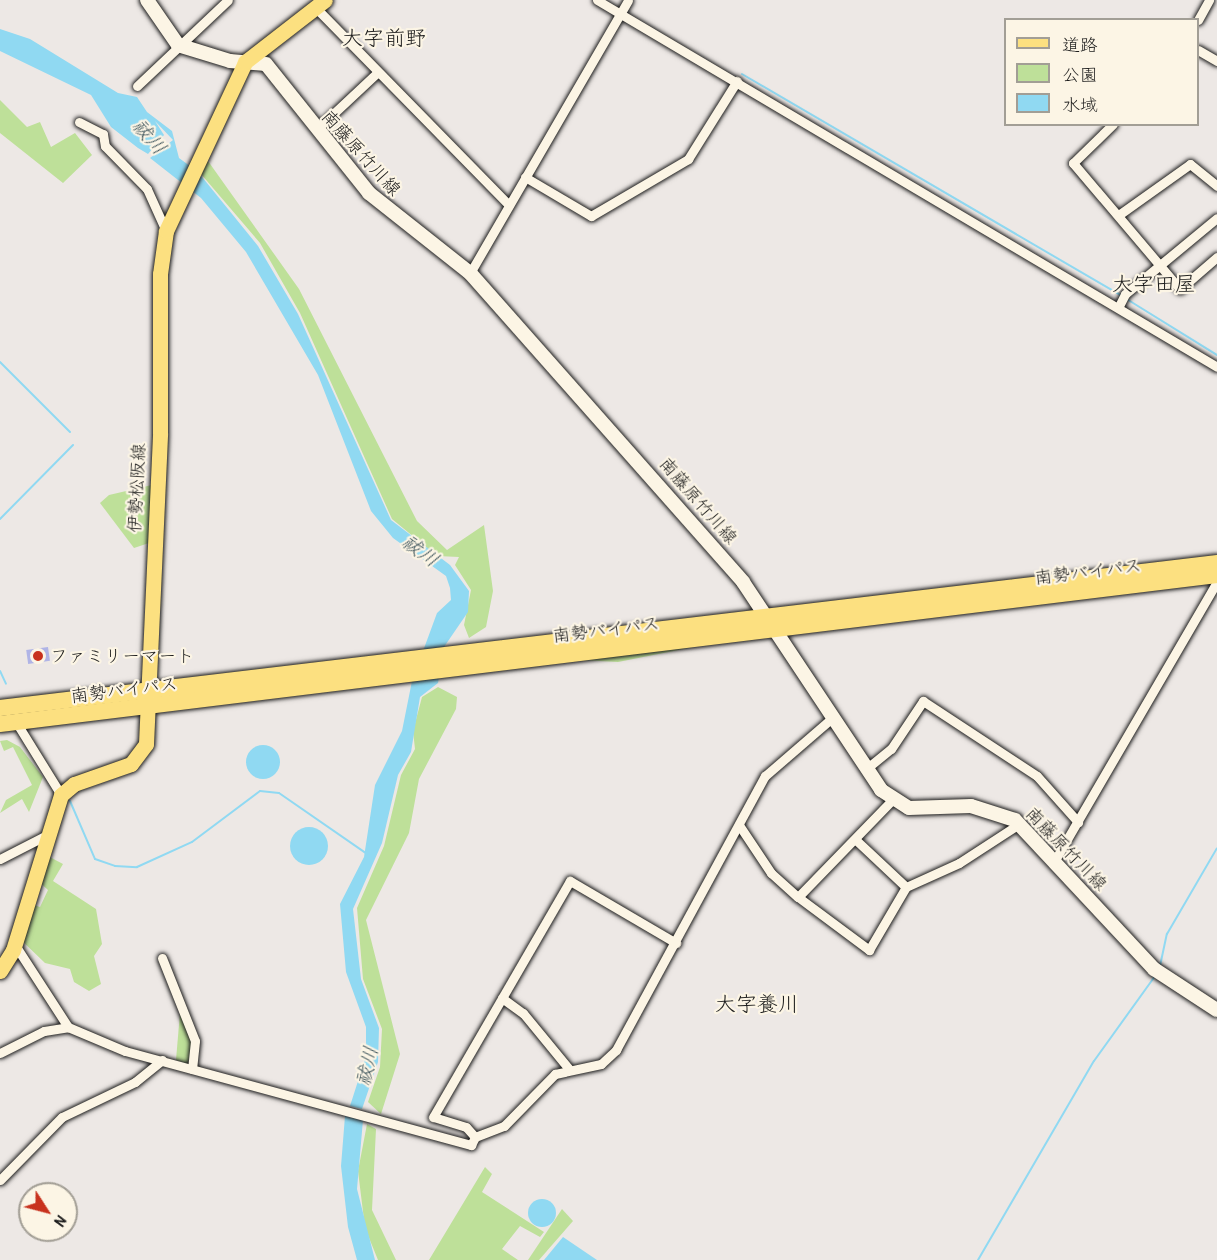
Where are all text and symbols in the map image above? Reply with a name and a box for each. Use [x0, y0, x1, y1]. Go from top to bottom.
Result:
legend [1004, 18, 1199, 126]
district label: 大字前野 [342, 25, 426, 51]
text: 道路 [1062, 32, 1098, 57]
text: 公園 [1062, 62, 1098, 87]
text: 水域 [1062, 92, 1098, 117]
street label: 南藤原竹川線 [317, 106, 405, 200]
water label: 祓川 [128, 113, 172, 159]
district label: 大字田屋 [1112, 271, 1196, 297]
street label: 伊勢松阪線 [124, 442, 150, 534]
street label: 南藤原竹川線 [654, 453, 742, 549]
water label: 祓川 [398, 529, 444, 571]
street label: 南勢バイパス [1033, 555, 1143, 589]
street label: 南勢バイパス [551, 613, 661, 647]
place label: ファミリーマート [50, 645, 194, 667]
marker: ファミリーマート [31, 649, 45, 663]
street label: 南勢バイパス [69, 673, 179, 707]
street label: 南藤原竹川線 [1021, 803, 1111, 895]
district label: 大字養川 [715, 991, 799, 1017]
water label: 祓川 [350, 1044, 382, 1088]
north arrow [18, 1182, 78, 1242]
text: N [50, 1211, 72, 1231]

